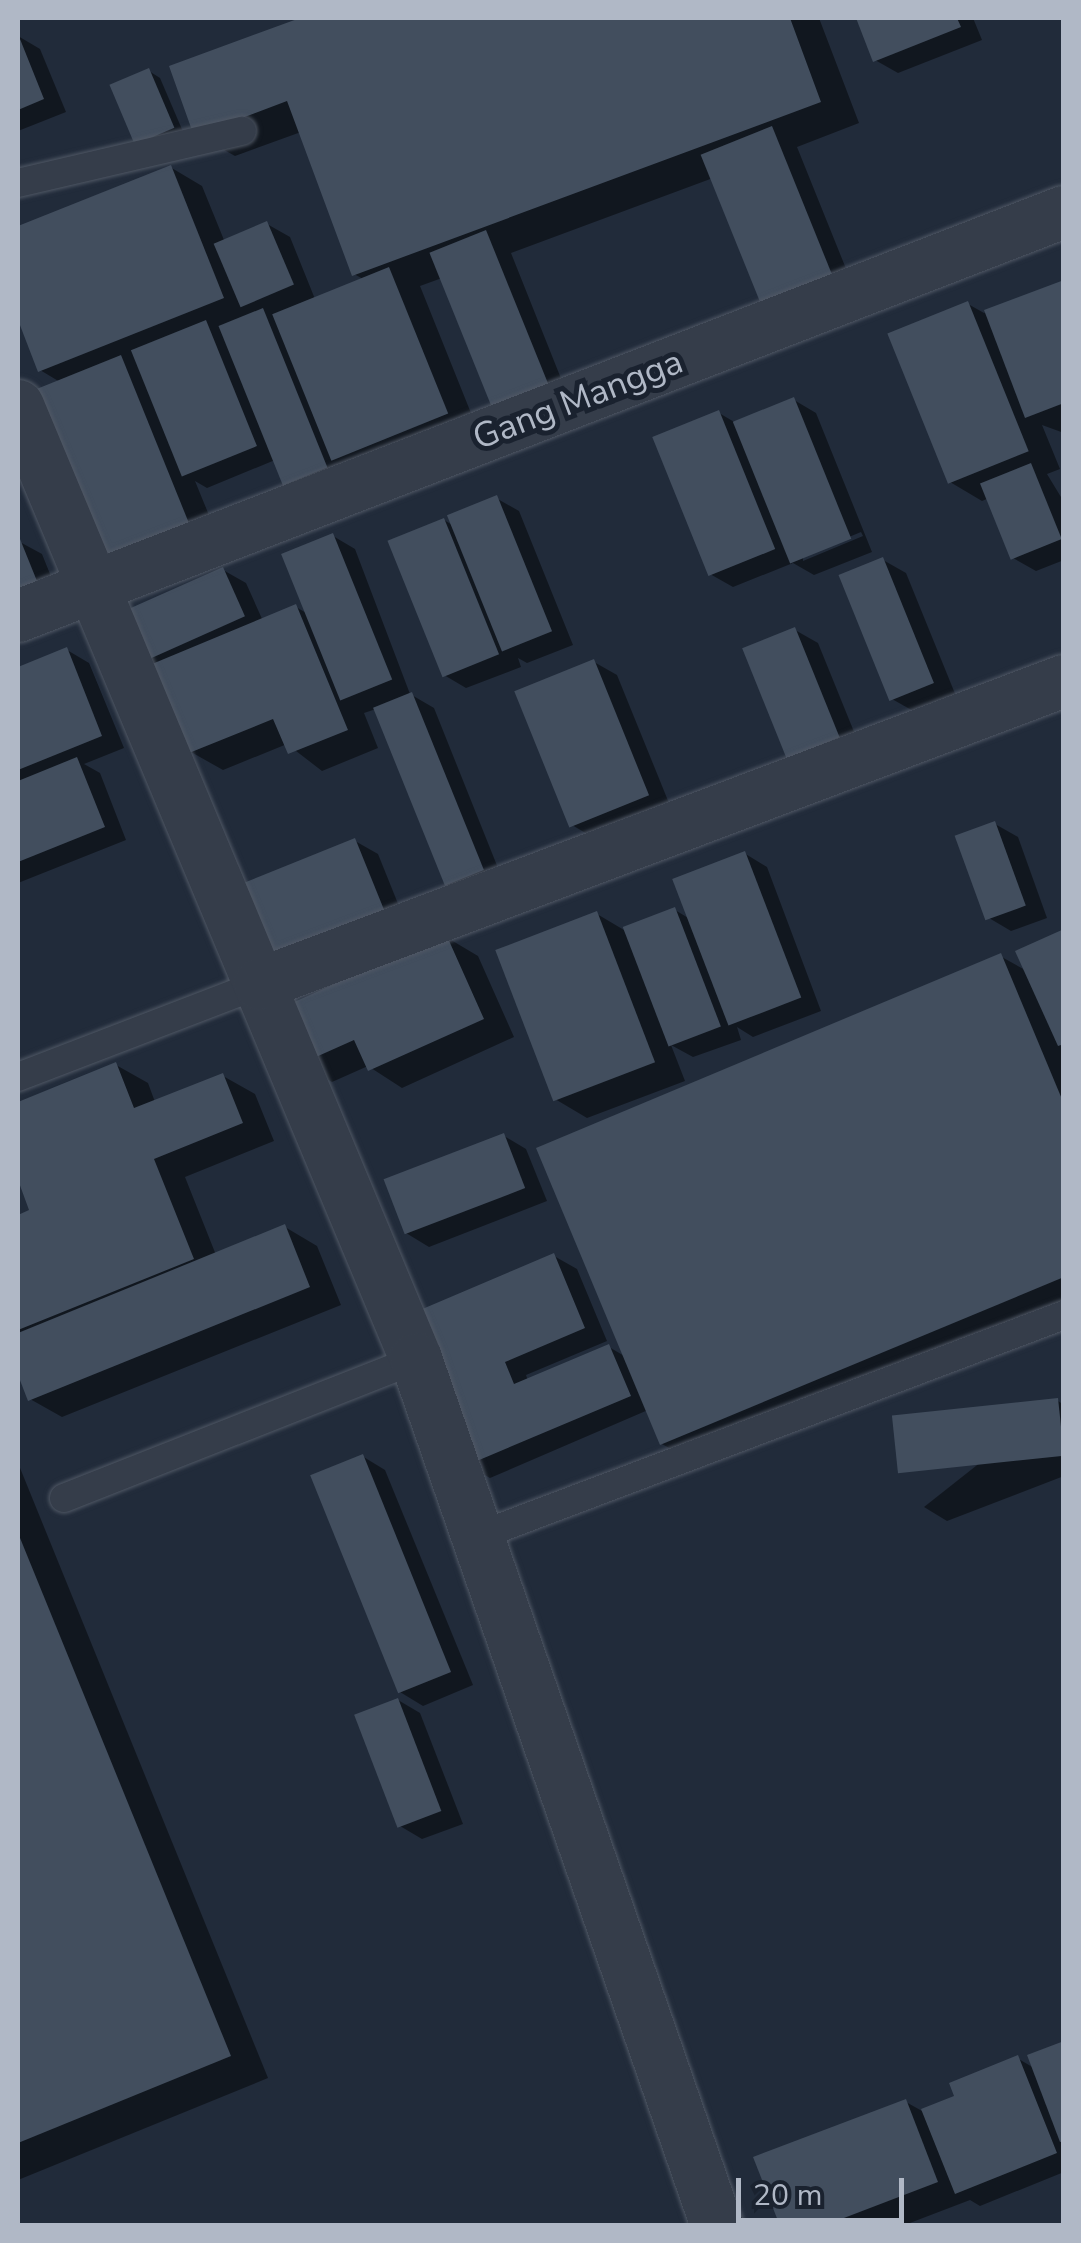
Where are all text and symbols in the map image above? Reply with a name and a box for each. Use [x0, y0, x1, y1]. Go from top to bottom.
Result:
street label: Gang Mangga [467, 341, 689, 459]
scale bar [741, 2158, 908, 2220]
text: 20 m [753, 2175, 822, 2216]

